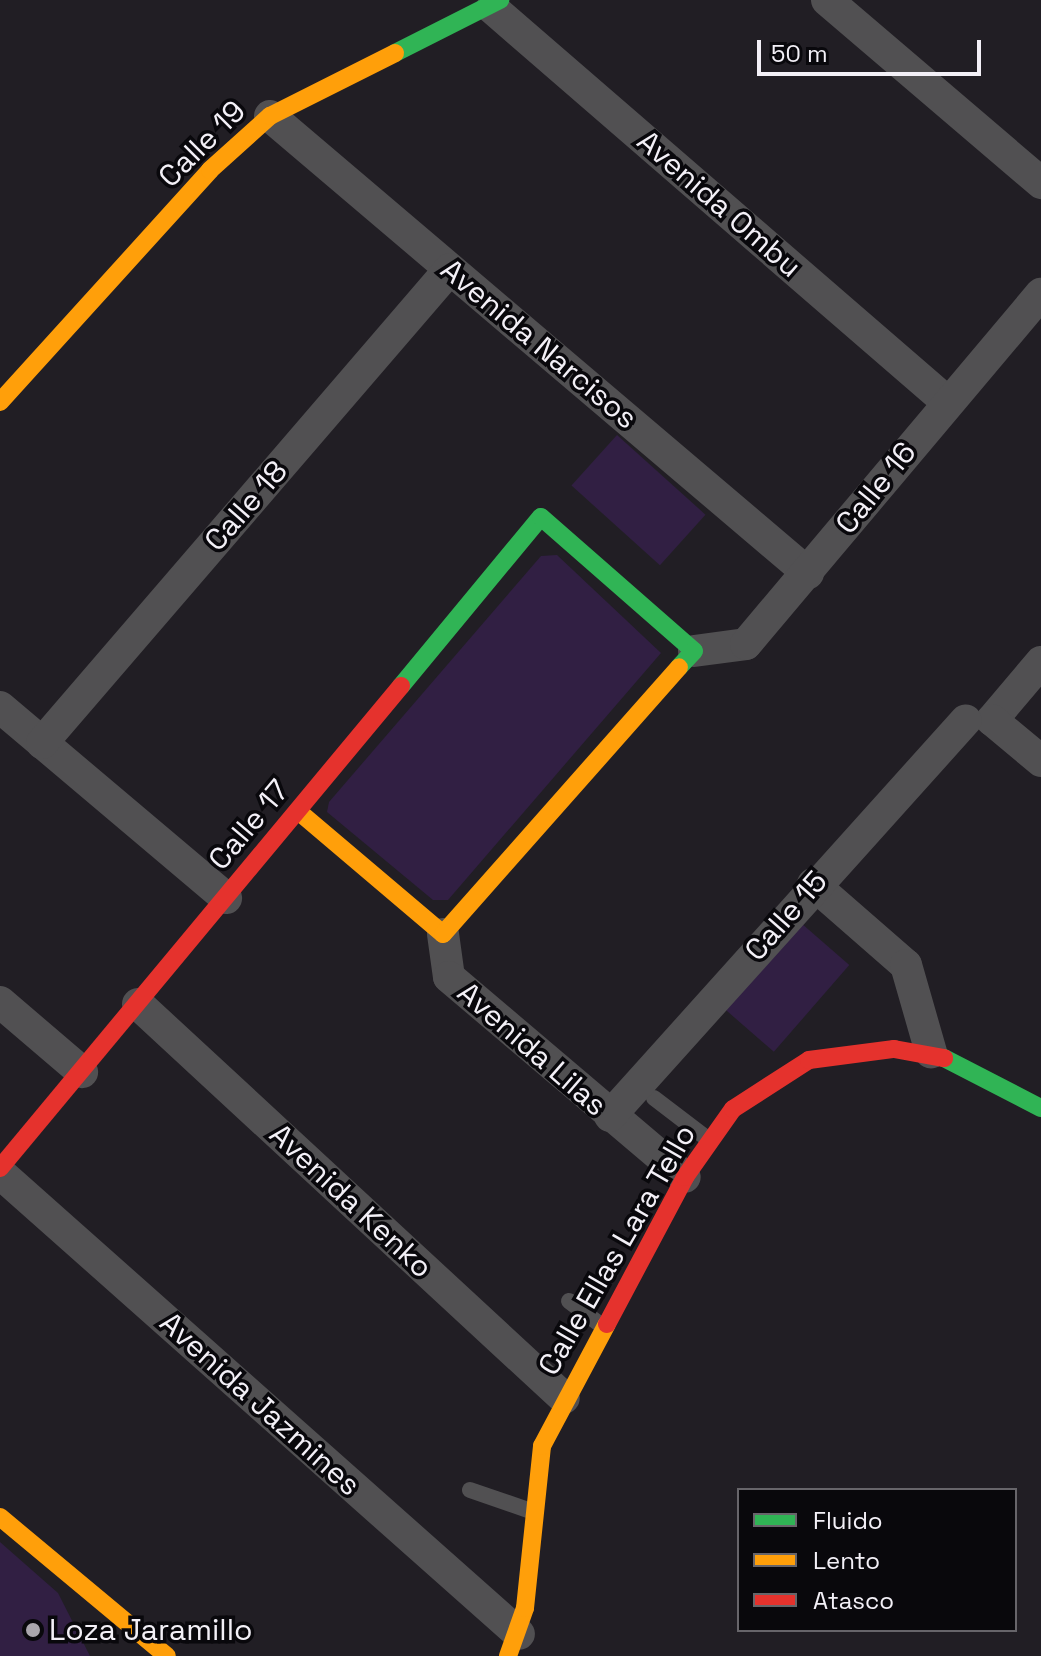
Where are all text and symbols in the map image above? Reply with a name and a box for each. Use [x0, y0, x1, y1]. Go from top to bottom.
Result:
scale bar [761, 24, 985, 74]
text: 50 m [771, 38, 828, 69]
street label: Calle 19 [151, 93, 253, 195]
street label: Avenida Ombu [630, 123, 808, 285]
street label: Avenida Narcisos [434, 251, 644, 437]
street label: Calle 16 [828, 435, 924, 541]
street label: Calle 18 [197, 453, 295, 559]
street label: Calle 17 [201, 773, 297, 877]
street label: Calle 15 [737, 864, 835, 968]
street label: Avenida Lilas [450, 974, 614, 1124]
street label: Avenida Kenko [262, 1116, 440, 1286]
street label: Calle Ellas Lara Tello [530, 1118, 704, 1382]
street label: Avenida Jazmines [153, 1305, 367, 1503]
legend [737, 1488, 1017, 1632]
text: Fluido [813, 1505, 883, 1536]
text: Lento [813, 1545, 880, 1576]
text: Atasco [813, 1585, 894, 1616]
place label: Loza Jaramillo [49, 1612, 253, 1648]
marker: Loza Jaramillo [24, 1621, 42, 1639]

